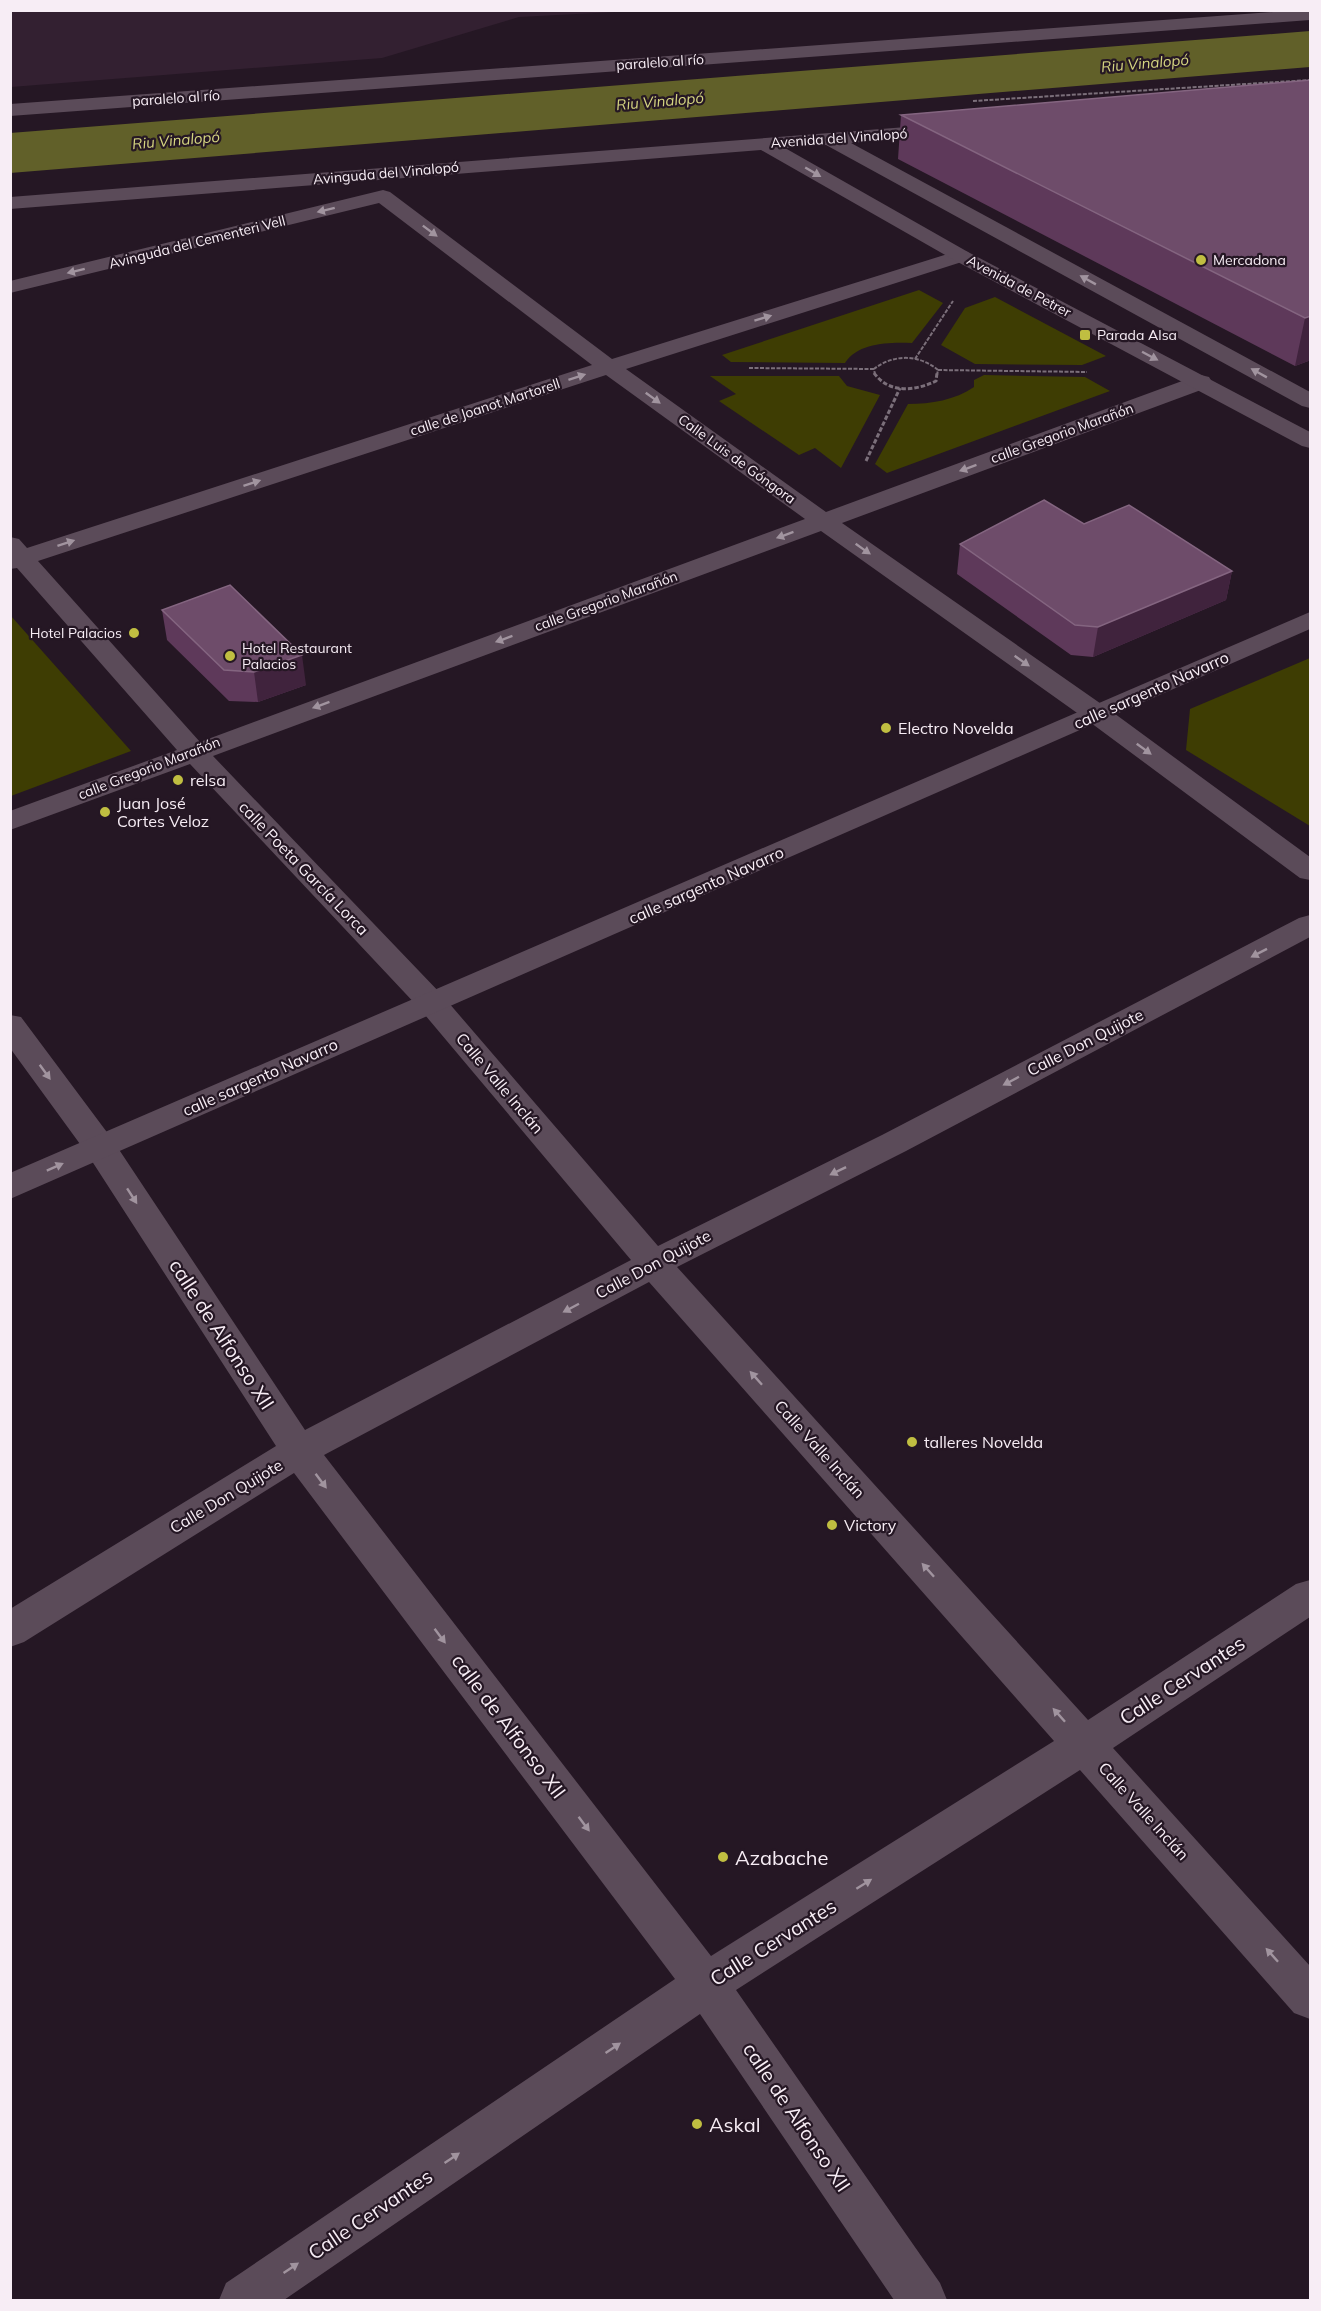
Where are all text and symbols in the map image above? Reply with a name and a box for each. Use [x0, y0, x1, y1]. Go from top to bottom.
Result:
street label: paralelo al río [616, 50, 704, 74]
water label: Riu Vinalopó [1100, 50, 1190, 76]
street label: paralelo al río [132, 86, 220, 110]
water label: Riu Vinalopó [615, 88, 705, 114]
street label: Avenida del Vinalopó [770, 124, 908, 152]
water label: Riu Vinalopó [131, 127, 221, 153]
street label: Avinguda del Vinalopó [312, 158, 460, 188]
one-way arrow [805, 167, 822, 177]
one-way arrow [317, 206, 336, 216]
street label: Avinguda del Cementeri Vell [107, 211, 287, 273]
one-way arrow [422, 225, 438, 238]
street label: Avenida de Petrer [964, 251, 1075, 321]
place label: Mercadona [1213, 251, 1286, 269]
marker: Mercadona [1194, 253, 1208, 267]
one-way arrow [67, 267, 85, 277]
one-way arrow [1079, 275, 1096, 285]
one-way arrow [754, 313, 772, 323]
place label: Parada Alsa [1097, 326, 1177, 344]
marker: Parada Alsa [1078, 328, 1092, 342]
one-way arrow [1142, 351, 1159, 360]
one-way arrow [1250, 368, 1267, 378]
one-way arrow [568, 372, 586, 381]
street label: calle de Joanot Martorell [408, 374, 562, 440]
one-way arrow [646, 392, 661, 404]
street label: calle Gregorio Marañón [988, 399, 1136, 467]
street label: Calle Luis de Góngora [675, 410, 799, 508]
one-way arrow [959, 463, 977, 473]
one-way arrow [243, 478, 261, 487]
one-way arrow [776, 530, 794, 540]
one-way arrow [57, 538, 75, 548]
one-way arrow [854, 543, 870, 555]
street label: calle Gregorio Marañón [532, 567, 680, 635]
place label: Hotel Palacios [30, 624, 122, 642]
marker: Hotel Palacios [127, 626, 141, 640]
one-way arrow [495, 634, 513, 644]
place label: Hotel Restaurant Palacios [242, 639, 352, 673]
street label: calle sargento Navarro [1070, 647, 1232, 733]
marker: Hotel Restaurant Palacios [223, 649, 237, 663]
one-way arrow [1014, 655, 1030, 667]
one-way arrow [312, 701, 330, 711]
place label: Electro Novelda [898, 718, 1014, 738]
marker: Electro Novelda [879, 721, 893, 735]
street label: calle Gregorio Marañón [75, 733, 223, 803]
one-way arrow [1137, 742, 1152, 754]
place label: relsa [190, 770, 226, 790]
marker: relsa [171, 773, 185, 787]
place label: Juan José Cortes Veloz [117, 793, 209, 831]
street label: calle Poeta García Lorca [235, 797, 373, 939]
marker: Juan José Cortes Veloz [98, 805, 112, 819]
street label: calle sargento Navarro [625, 842, 787, 928]
one-way arrow [1250, 948, 1267, 958]
street label: Calle Don Quijote [1023, 1004, 1147, 1080]
street label: Calle Valle Inclán [452, 1029, 548, 1137]
street label: calle sargento Navarro [179, 1034, 341, 1120]
one-way arrow [39, 1063, 51, 1079]
one-way arrow [1002, 1076, 1019, 1086]
one-way arrow [47, 1163, 64, 1172]
one-way arrow [829, 1166, 846, 1176]
one-way arrow [127, 1188, 138, 1205]
street label: Calle Don Quijote [592, 1225, 714, 1303]
street label: calle de Alfonso XII [164, 1254, 280, 1414]
one-way arrow [562, 1302, 580, 1312]
one-way arrow [750, 1371, 763, 1386]
street label: Calle Valle Inclán [771, 1396, 869, 1502]
place label: talleres Novelda [924, 1432, 1043, 1452]
marker: talleres Novelda [905, 1435, 919, 1449]
street label: Calle Don Quijote [166, 1454, 286, 1538]
one-way arrow [315, 1473, 328, 1489]
place label: Victory [844, 1515, 897, 1535]
marker: Victory [825, 1518, 839, 1532]
one-way arrow [921, 1562, 935, 1577]
one-way arrow [434, 1628, 446, 1644]
street label: Calle Cervantes [1115, 1630, 1249, 1730]
street label: calle de Alfonso XII [446, 1649, 572, 1803]
one-way arrow [1052, 1707, 1066, 1722]
street label: Calle Valle Inclán [1095, 1758, 1193, 1864]
one-way arrow [577, 1817, 589, 1832]
place label: Azabache [735, 1845, 828, 1870]
marker: Azabache [716, 1850, 730, 1864]
one-way arrow [856, 1878, 873, 1889]
street label: Calle Cervantes [705, 1893, 841, 1991]
one-way arrow [1265, 1947, 1279, 1962]
street label: calle de Alfonso XII [738, 2038, 856, 2196]
one-way arrow [605, 2042, 621, 2053]
place label: Askal [709, 2112, 760, 2137]
marker: Askal [690, 2117, 704, 2131]
one-way arrow [444, 2152, 460, 2163]
street label: Calle Cervantes [303, 2163, 437, 2265]
one-way arrow [283, 2262, 299, 2273]

